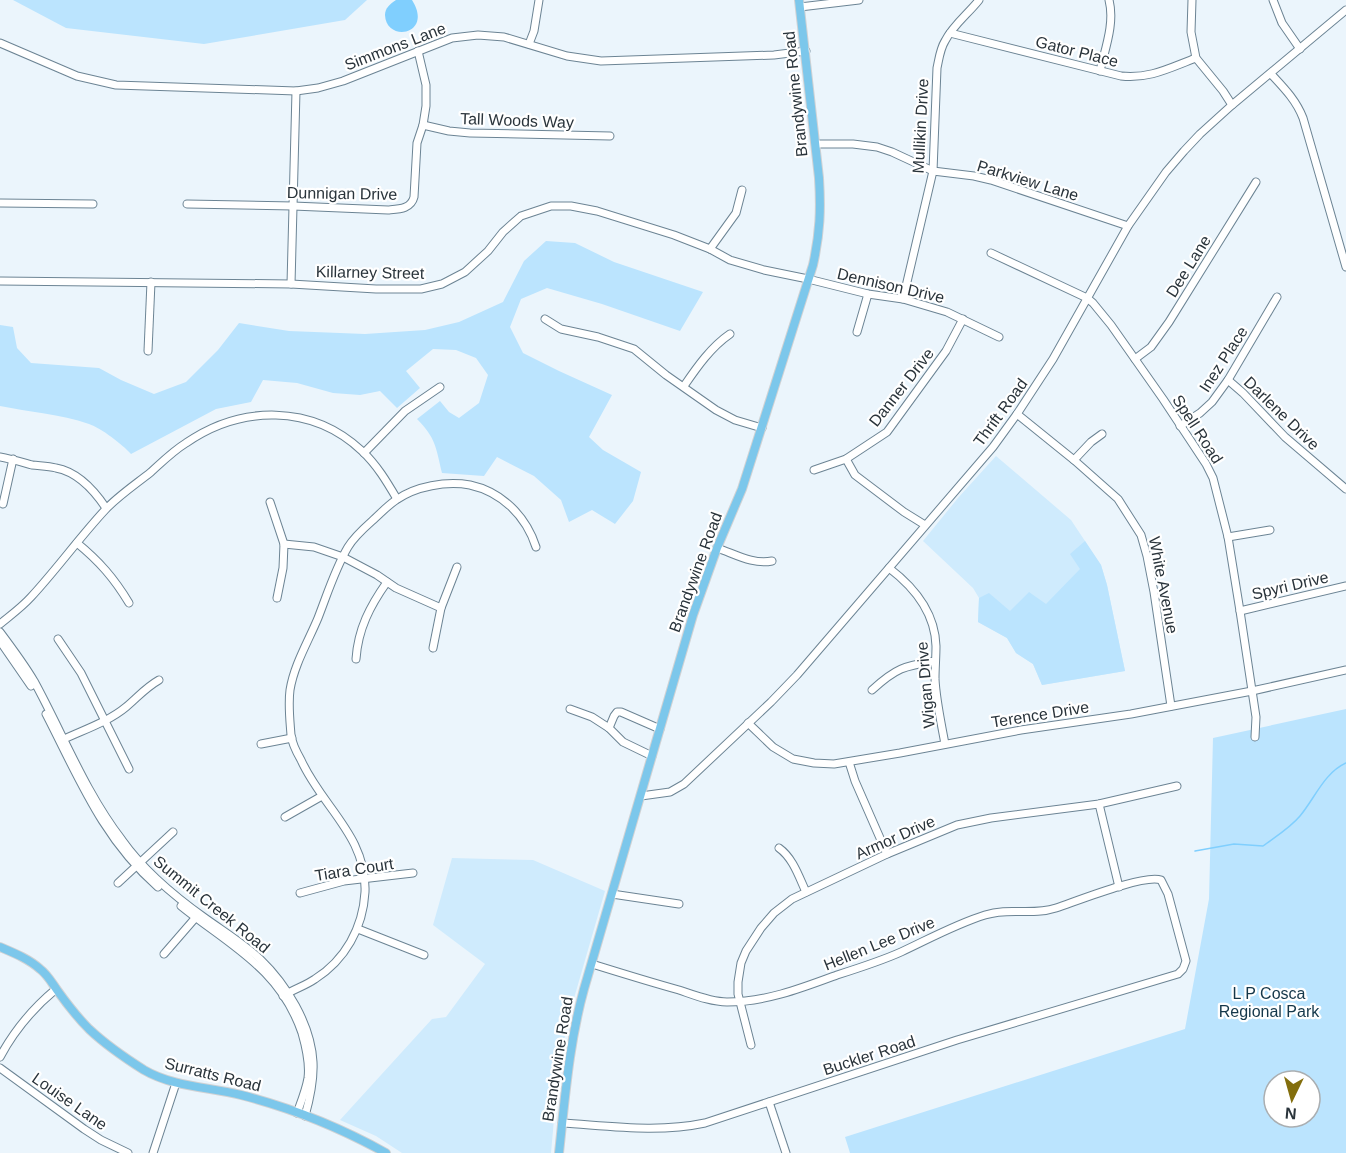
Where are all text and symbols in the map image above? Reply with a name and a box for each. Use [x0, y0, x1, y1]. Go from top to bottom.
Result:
street label: Simmons Lane [342, 19, 448, 74]
street label: Brandywine Road [780, 30, 811, 158]
street label: Gator Place [1034, 33, 1120, 70]
street label: Mullikin Drive [910, 78, 931, 174]
street label: Tall Woods Way [460, 110, 574, 131]
street label: Parkview Lane [975, 157, 1081, 204]
street label: Dunnigan Drive [287, 184, 397, 203]
street label: Dee Lane [1163, 232, 1214, 300]
street label: Killarney Street [316, 263, 425, 282]
street label: Dennison Drive [836, 265, 946, 306]
street label: Inez Place [1196, 323, 1251, 395]
street label: Danner Drive [866, 345, 937, 430]
street label: Darlene Drive [1241, 373, 1323, 454]
street label: Thrift Road [970, 375, 1031, 449]
street label: Spell Road [1169, 392, 1226, 467]
street label: Brandywine Road [666, 510, 725, 634]
street label: White Avenue [1146, 535, 1181, 635]
street label: Spyri Drive [1250, 568, 1330, 603]
street label: Wigan Drive [913, 641, 938, 729]
street label: Terence Drive [990, 698, 1090, 731]
street label: Armor Drive [853, 812, 938, 863]
street label: Summit Creek Road [150, 852, 273, 956]
street label: Tiara Court [314, 855, 395, 884]
street label: Hellen Lee Drive [821, 913, 937, 973]
park label: L P Cosca Regional Park [1219, 985, 1320, 1020]
street label: Brandywine Road [539, 995, 576, 1123]
street label: Buckler Road [821, 1033, 917, 1078]
street label: Surratts Road [163, 1054, 263, 1095]
street label: Louise Lane [29, 1069, 110, 1133]
north arrow [1262, 1069, 1322, 1129]
text: N [1284, 1104, 1297, 1122]

